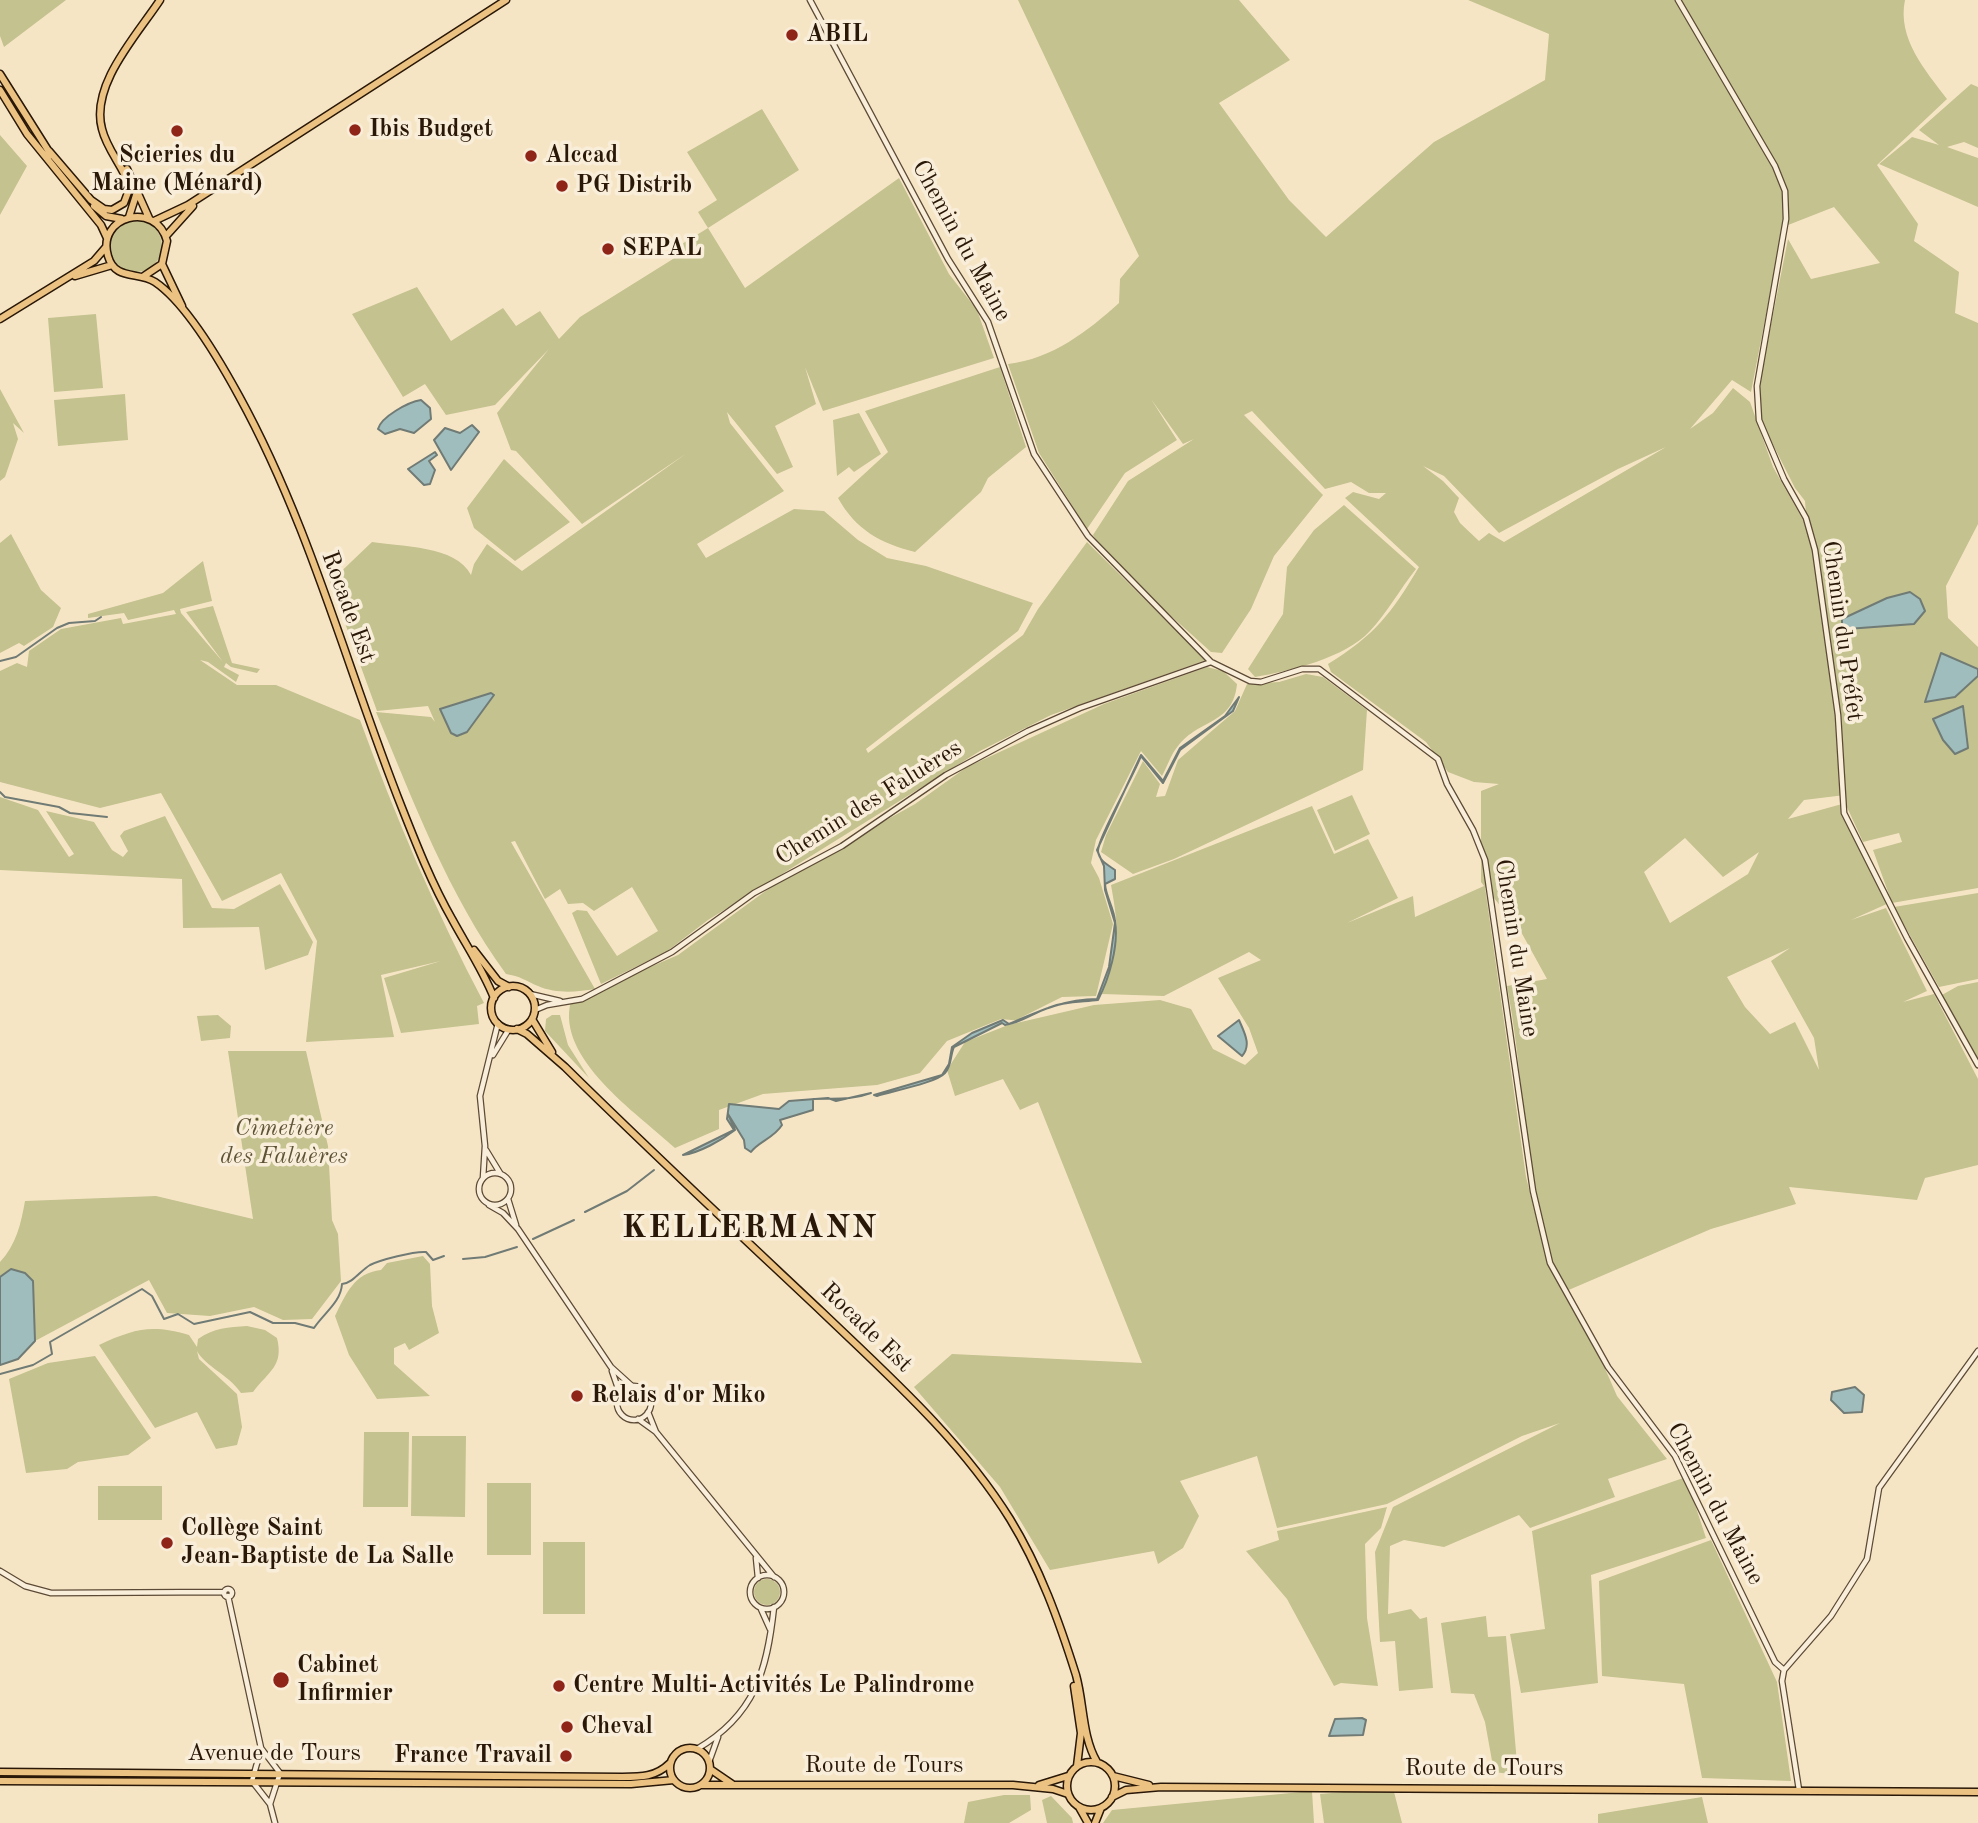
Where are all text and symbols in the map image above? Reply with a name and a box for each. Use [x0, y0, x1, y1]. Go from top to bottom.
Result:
place label: ABIL [806, 21, 868, 49]
marker: ABIL [784, 27, 800, 43]
place label: Ibis Budget [369, 116, 493, 144]
marker: Ibis Budget [347, 122, 363, 138]
marker: Scieries du Maine (Ménard) [169, 123, 185, 139]
place label: Scieries du Maine (Ménard) [91, 142, 263, 198]
place label: Alccad [545, 142, 618, 170]
marker: Alccad [523, 148, 539, 164]
street label: Chemin du Maine [905, 155, 1017, 327]
place label: PG Distrib [576, 172, 692, 200]
marker: PG Distrib [554, 178, 570, 194]
place label: SEPAL [622, 235, 702, 263]
marker: SEPAL [600, 241, 616, 257]
street label: Chemin du Préfet [1815, 539, 1869, 723]
street label: Rocade Est [314, 547, 382, 667]
street label: Chemin des Faluères [771, 734, 967, 872]
street label: Chemin du Maine [1488, 857, 1544, 1039]
park label: Cimetière des Faluères [220, 1115, 348, 1171]
district label: KELLERMANN [623, 1210, 877, 1248]
street label: Rocade Est [814, 1277, 918, 1379]
place label: Relais d'or Miko [591, 1382, 765, 1410]
marker: Relais d'or Miko [569, 1388, 585, 1404]
street label: Chemin du Maine [1660, 1418, 1770, 1590]
place label: Collège Saint Jean-Baptiste de La Salle [181, 1515, 454, 1571]
marker: Collège Saint Jean-Baptiste de La Salle [159, 1535, 175, 1551]
place label: Cabinet Infirmier [297, 1652, 393, 1708]
marker: Cabinet Infirmier [271, 1670, 291, 1690]
place label: Centre Multi-Activités Le Palindrome [573, 1672, 975, 1700]
marker: Centre Multi-Activités Le Palindrome [551, 1678, 567, 1694]
place label: Cheval [581, 1713, 653, 1741]
marker: Cheval [559, 1719, 575, 1735]
street label: Avenue de Tours [187, 1740, 361, 1768]
place label: France Travail [394, 1742, 552, 1770]
marker: France Travail [558, 1748, 574, 1764]
street label: Route de Tours [805, 1752, 963, 1780]
street label: Route de Tours [1405, 1755, 1563, 1783]

